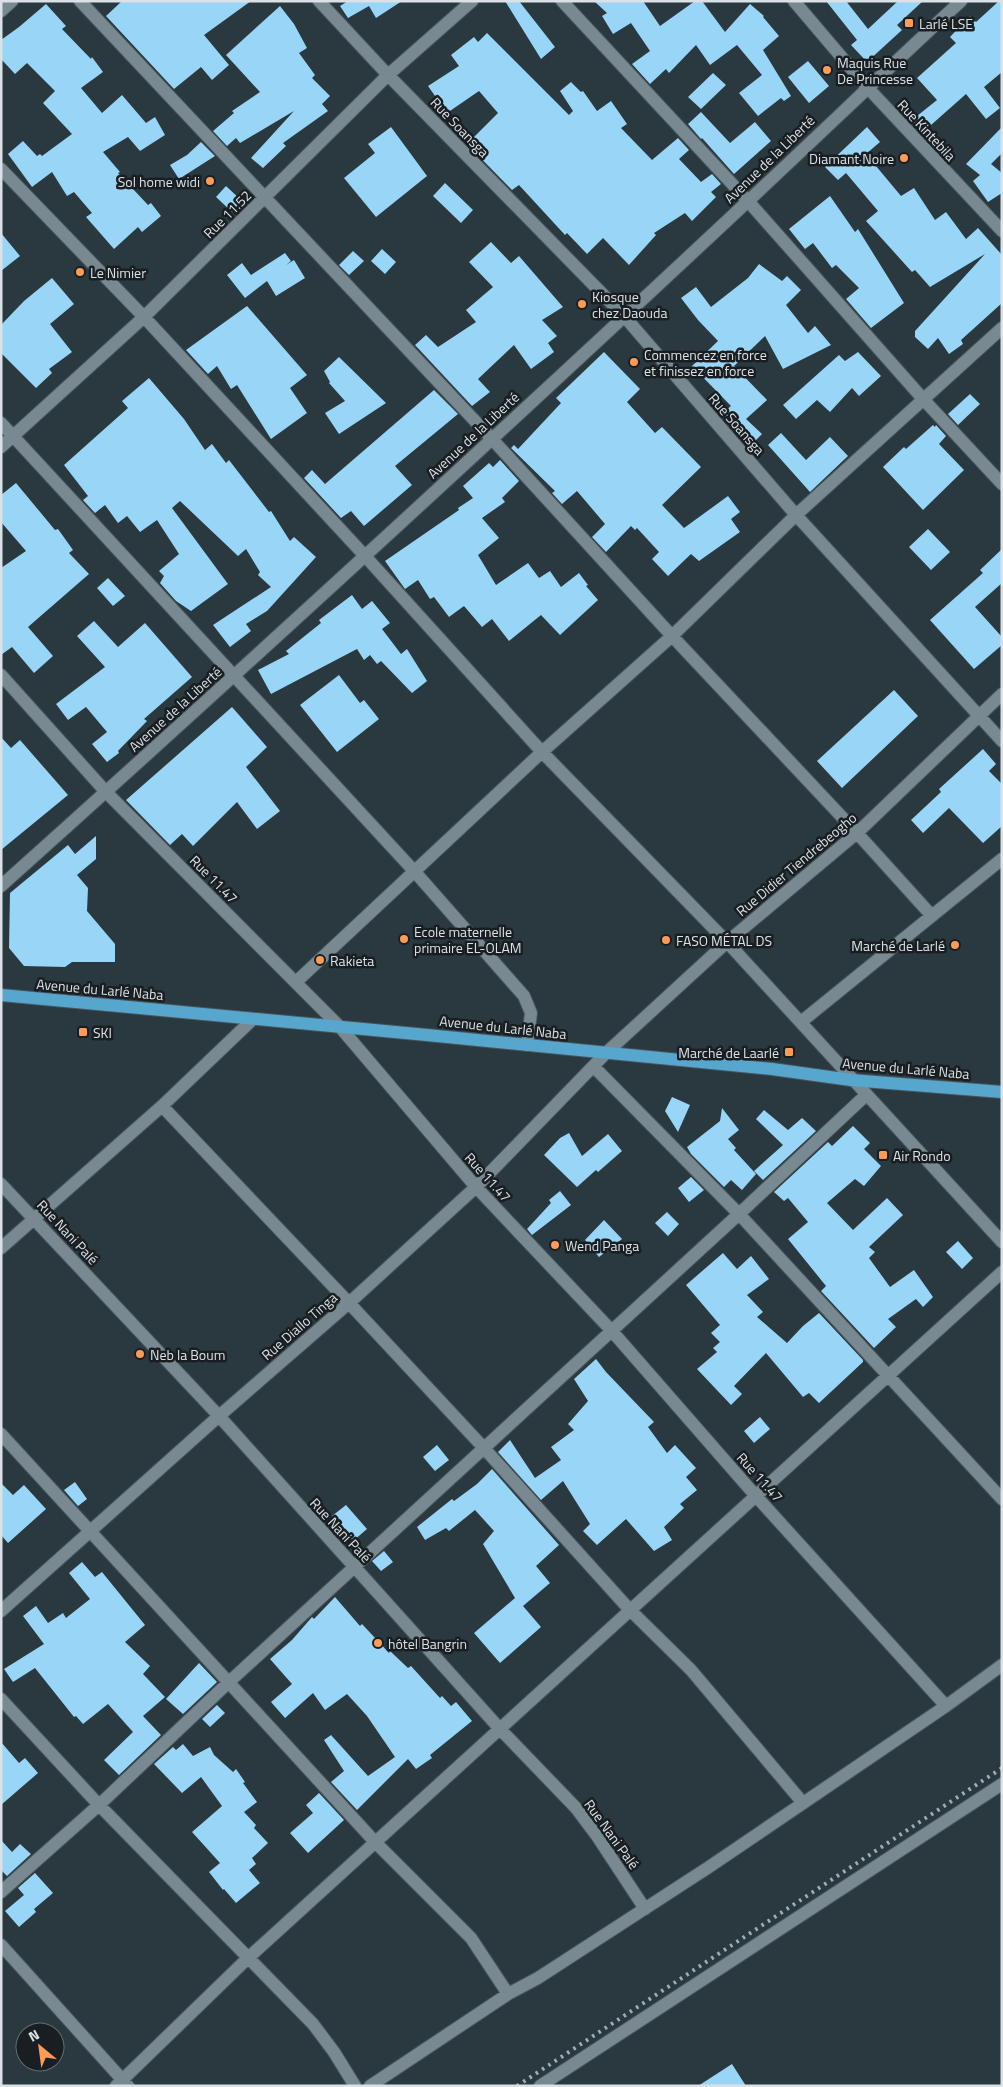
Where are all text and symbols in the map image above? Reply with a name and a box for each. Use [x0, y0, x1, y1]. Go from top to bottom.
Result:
place label: Larlé LSE [919, 13, 973, 34]
marker: Larlé LSE [903, 17, 915, 29]
place label: Maquis Rue De Princesse [837, 52, 913, 89]
marker: Maquis Rue De Princesse [821, 64, 833, 76]
street label: Rue Soansga [426, 92, 494, 162]
street label: Rue Kintebila [893, 95, 961, 165]
street label: Avenue de la Liberté [719, 110, 819, 208]
place label: Diamant Noire [809, 148, 894, 169]
marker: Diamant Noire [898, 152, 910, 164]
place label: Sol home widi [118, 171, 200, 192]
marker: Sol home widi [204, 175, 216, 187]
street label: Rue 11.52 [198, 185, 256, 243]
place label: Le Nimier [90, 262, 146, 283]
marker: Le Nimier [74, 266, 86, 278]
place label: Kiosque chez Daouda [592, 286, 667, 323]
marker: Kiosque chez Daouda [576, 298, 588, 310]
place label: Commencez en force et finissez en force [644, 344, 767, 381]
marker: Commencez en force et finissez en force [628, 356, 640, 368]
street label: Avenue de la Liberté [422, 387, 524, 483]
street label: Rue Soansga [704, 388, 770, 460]
street label: Avenue de la Liberté [124, 661, 226, 757]
street label: Rue Didier Tiendrebeogho [731, 807, 861, 921]
street label: Rue 11.47 [185, 850, 243, 908]
place label: Ecole maternelle primaire EL-OLAM [414, 921, 522, 958]
place label: FASO MÉTAL DS [676, 930, 772, 951]
marker: Ecole maternelle primaire EL-OLAM [398, 933, 410, 945]
marker: FASO MÉTAL DS [660, 934, 672, 946]
place label: Marché de Larlé [851, 935, 945, 956]
marker: Marché de Larlé [949, 939, 961, 951]
place label: Rakieta [330, 950, 374, 971]
marker: Rakieta [314, 954, 326, 966]
street label: Avenue du Larlé Naba [36, 973, 164, 1005]
street label: Avenue du Larlé Naba [438, 1010, 568, 1044]
place label: SKI [93, 1022, 112, 1043]
marker: SKI [77, 1026, 89, 1038]
place label: Marché de Laarlé [678, 1042, 779, 1063]
marker: Marché de Laarlé [783, 1046, 795, 1058]
street label: Avenue du Larlé Naba [842, 1052, 970, 1084]
place label: Air Rondo [893, 1145, 951, 1166]
street label: Rue 11.47 [460, 1147, 516, 1207]
marker: Air Rondo [877, 1149, 889, 1161]
street label: Rue Nani Palé [32, 1195, 104, 1269]
place label: Wend Panga [565, 1235, 639, 1256]
marker: Wend Panga [549, 1239, 561, 1251]
street label: Rue Diallo Tinga [256, 1287, 342, 1365]
place label: Neb la Boum [150, 1344, 225, 1365]
marker: Neb la Boum [134, 1348, 146, 1360]
street label: Rue 11.47 [732, 1447, 788, 1507]
street label: Rue Nani Palé [305, 1493, 377, 1567]
place label: hôtel Bangrin [388, 1633, 467, 1654]
marker: hôtel Bangrin [372, 1637, 384, 1649]
street label: Rue Nani Palé [579, 1795, 645, 1873]
north arrow [15, 2022, 65, 2072]
text: N [24, 2024, 43, 2047]

